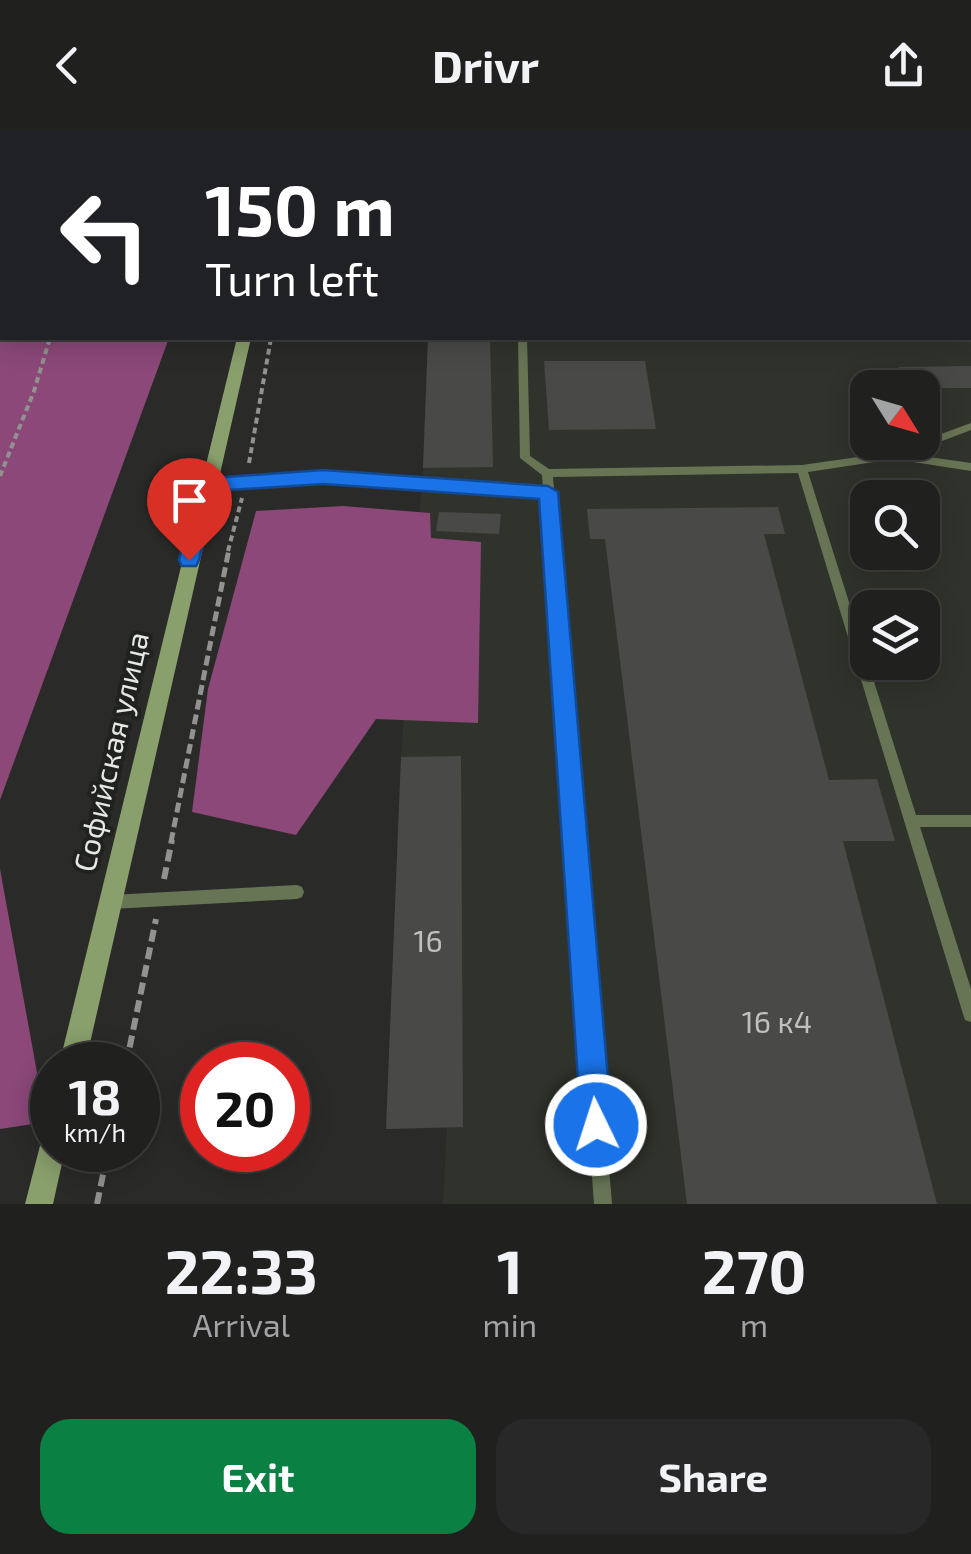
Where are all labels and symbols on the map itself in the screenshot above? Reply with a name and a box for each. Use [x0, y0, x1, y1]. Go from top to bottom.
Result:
north arrow [850, 370, 940, 460]
pin [147, 458, 232, 561]
street label: Софийская улица [65, 628, 156, 875]
house number: 16 [413, 922, 443, 958]
house number: 16 к4 [742, 1003, 812, 1039]
speed limit sign: 20 [180, 1042, 310, 1172]
position arrow [544, 1073, 648, 1177]

